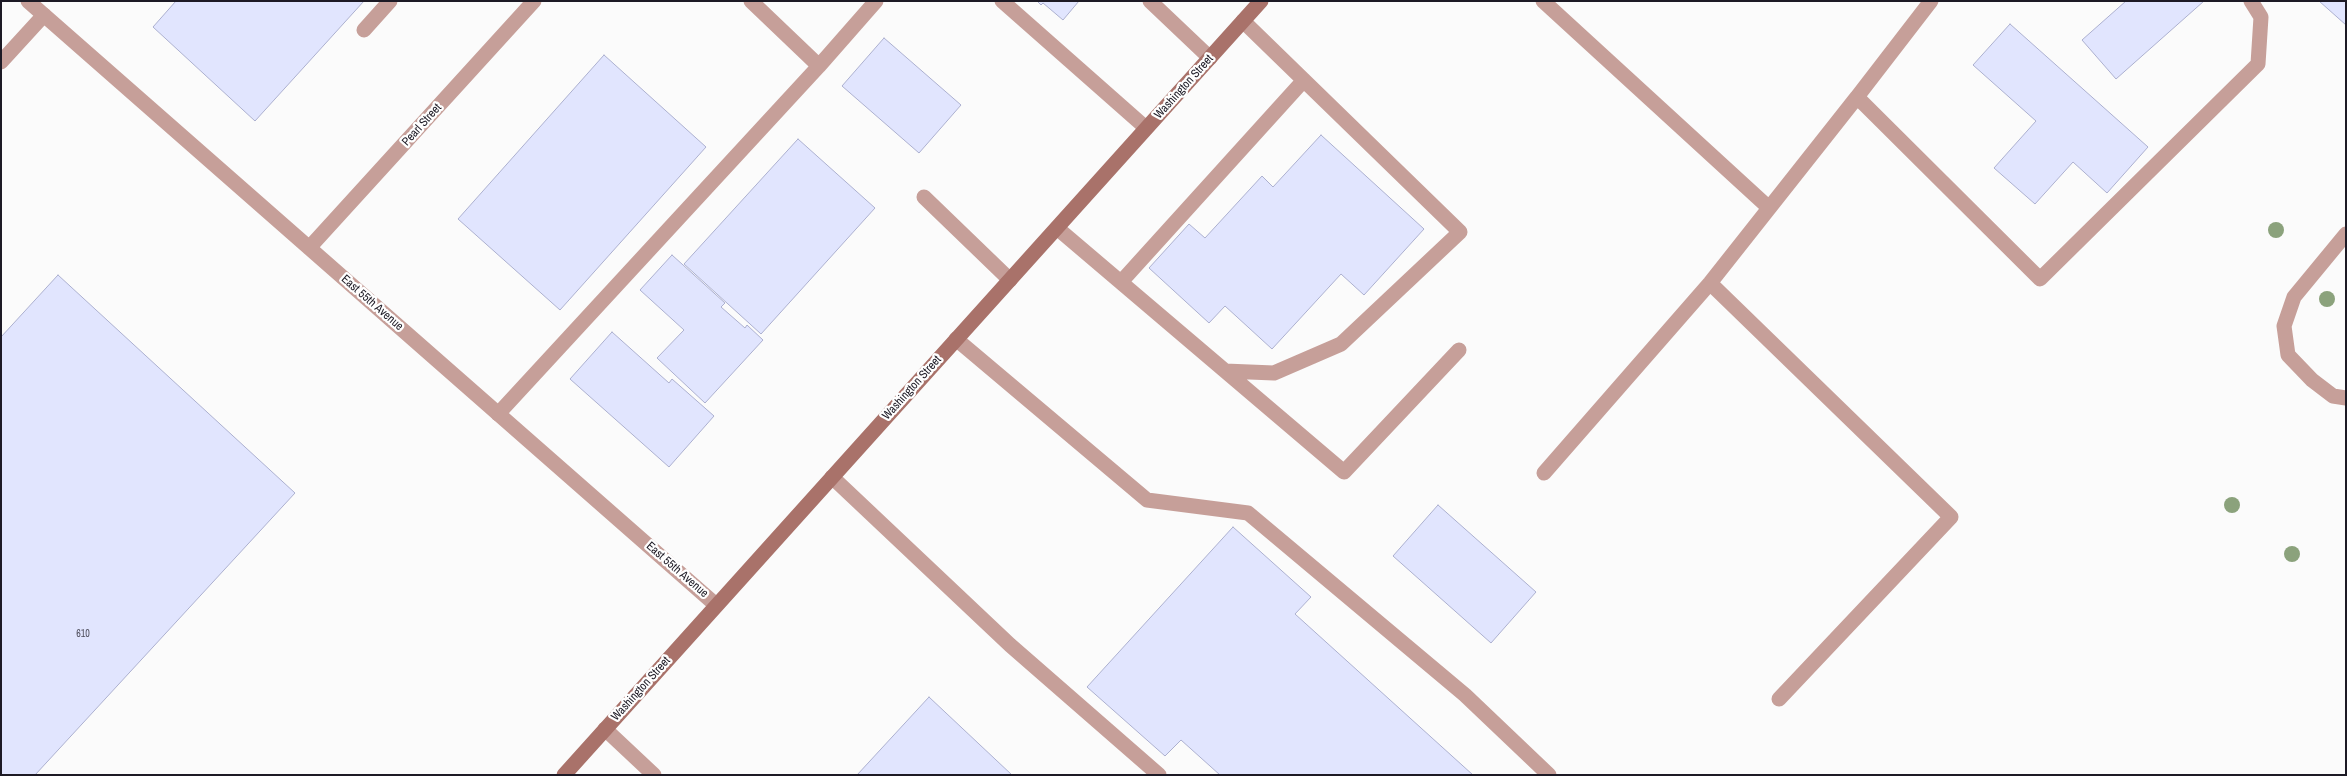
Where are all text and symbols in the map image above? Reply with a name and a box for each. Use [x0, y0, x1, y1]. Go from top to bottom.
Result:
street label: Washington Street [1152, 52, 1216, 122]
street label: Pearl Street [399, 101, 445, 149]
street label: East 55th Avenue [338, 272, 406, 334]
street label: Washington Street [880, 353, 944, 423]
street label: East 55th Avenue [643, 539, 711, 601]
house number: 610 [76, 628, 90, 640]
street label: Washington Street [609, 654, 673, 724]

